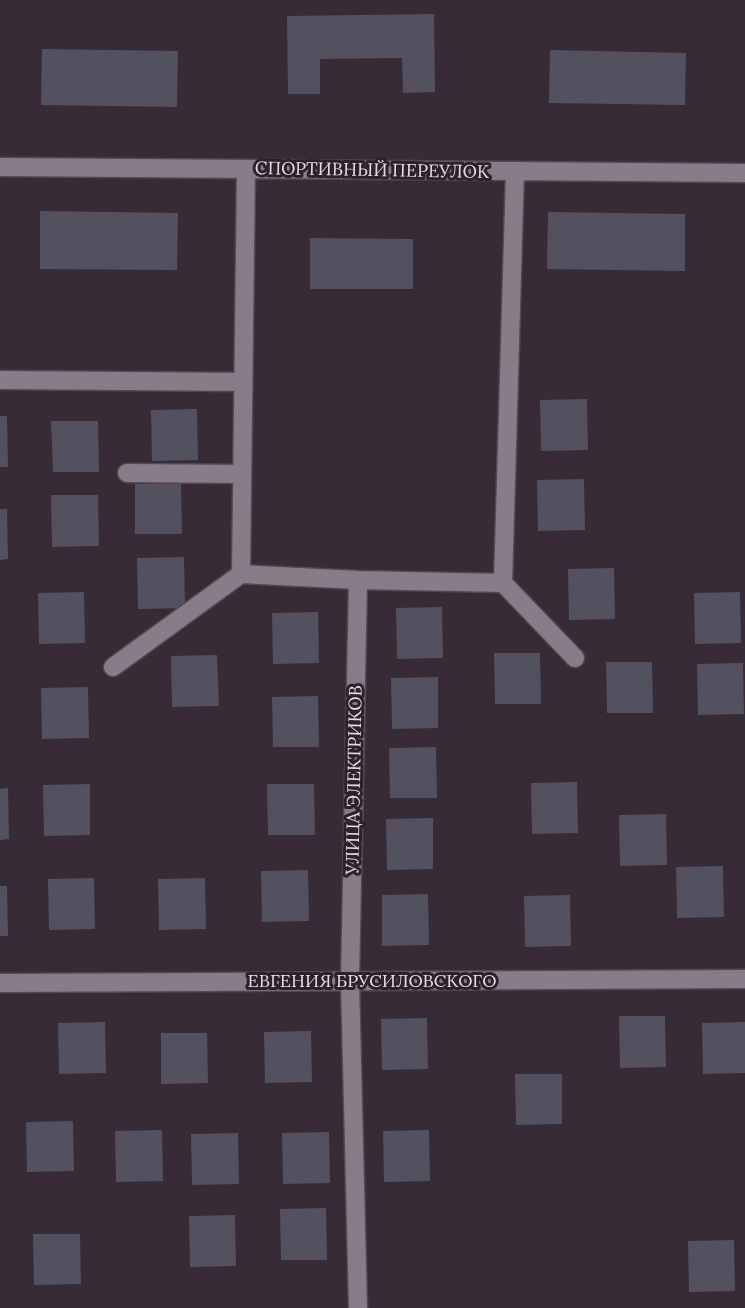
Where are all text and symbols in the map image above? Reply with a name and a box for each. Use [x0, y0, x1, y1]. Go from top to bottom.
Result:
street label: СПОРТИВНЫЙ ПЕРЕУЛОК [255, 156, 490, 183]
street label: УЛИЦА ЭЛЕКТРИКОВ [340, 685, 367, 876]
street label: ЕВГЕНИЯ БРУСИЛОВСКОГО [248, 969, 496, 992]

